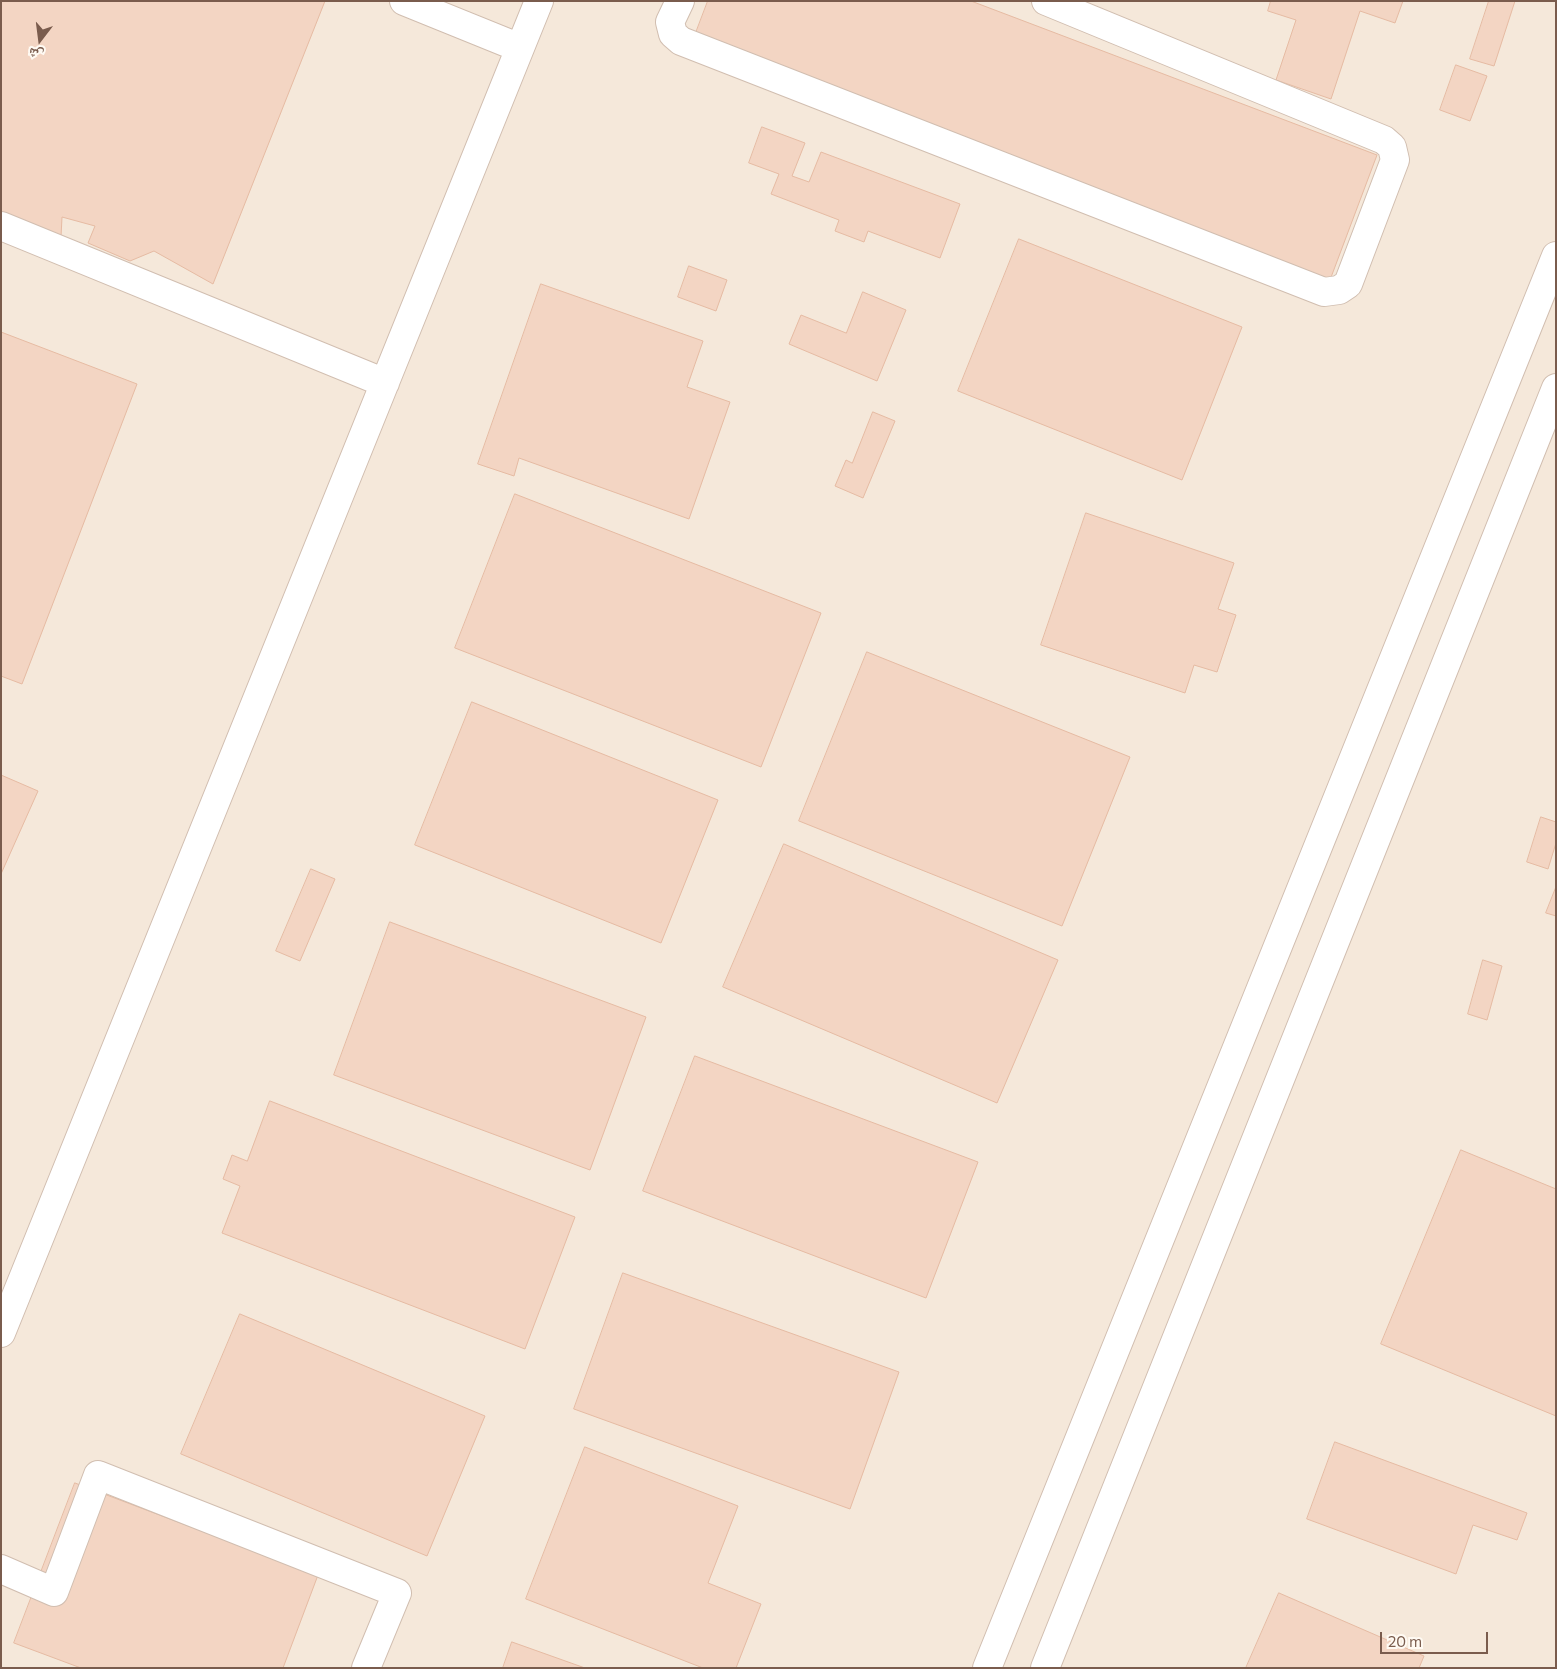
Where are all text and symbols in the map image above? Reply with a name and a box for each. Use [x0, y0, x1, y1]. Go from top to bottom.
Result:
north arrow [15, 15, 65, 65]
text: ش [27, 45, 45, 65]
scale bar [1382, 1622, 1490, 1654]
text: 20 m [1388, 1632, 1422, 1650]

